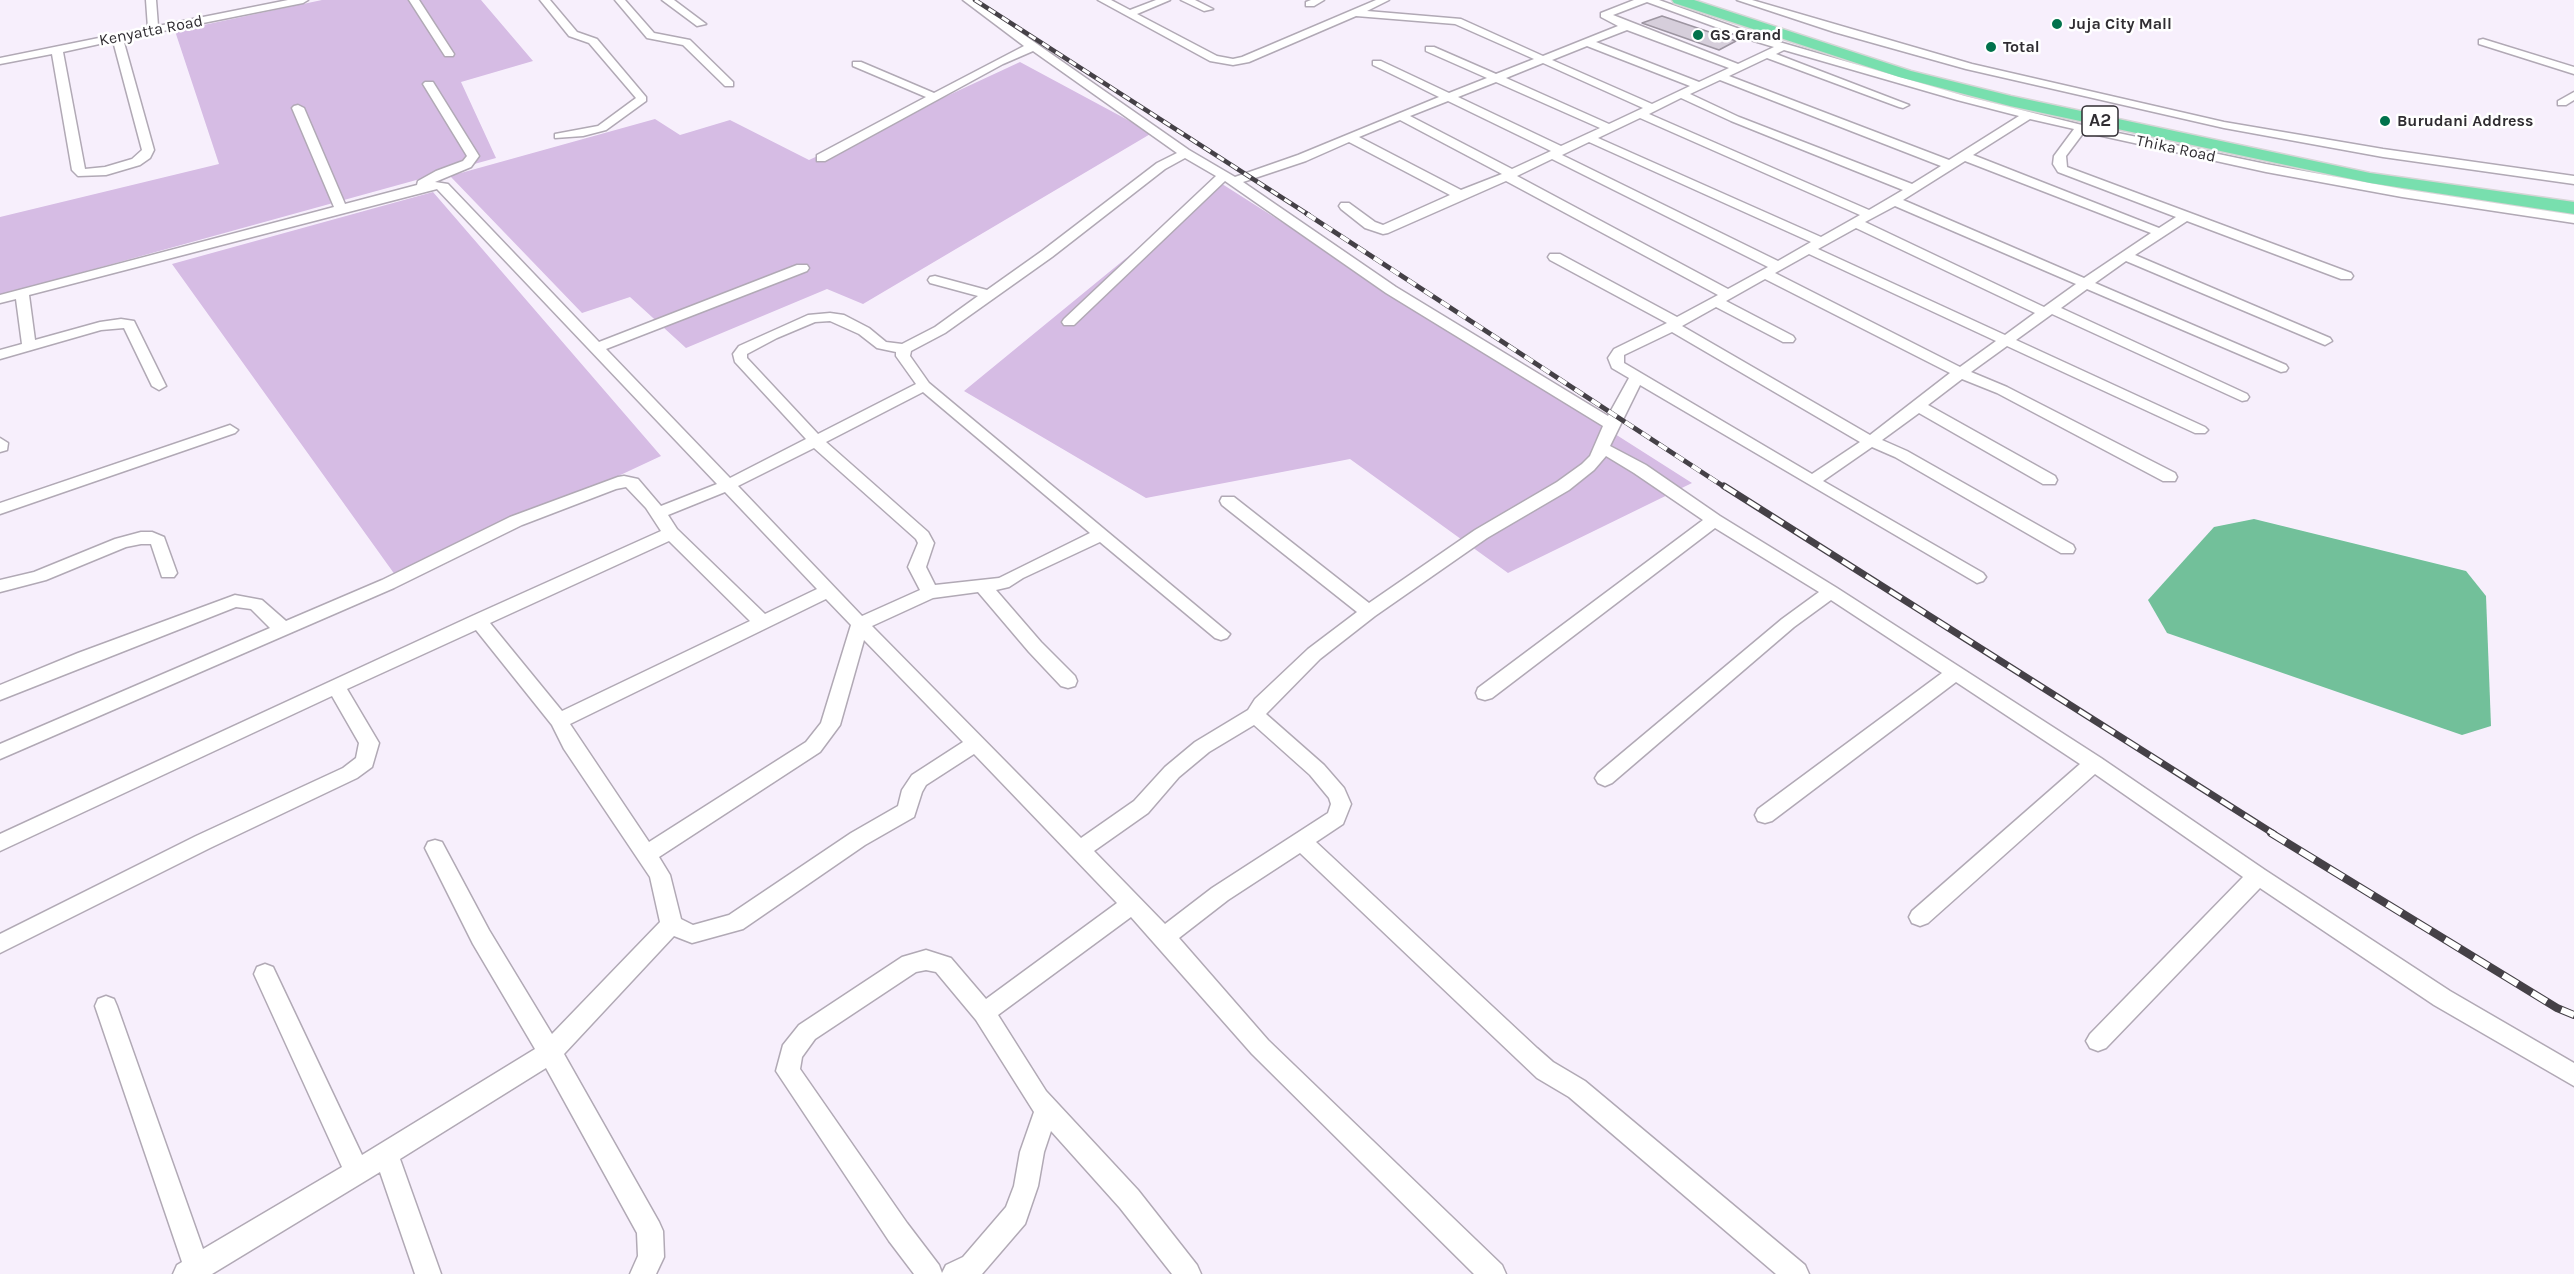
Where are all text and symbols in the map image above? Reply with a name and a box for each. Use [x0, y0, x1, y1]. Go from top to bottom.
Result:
street label: Kenyatta Road [97, 12, 205, 50]
place label: Juja City Mall [2069, 14, 2172, 34]
marker: Juja City Mall [2050, 17, 2064, 31]
place label: GS Grand [1710, 25, 1781, 45]
marker: GS Grand [1691, 28, 1705, 42]
place label: Total [2003, 37, 2040, 57]
marker: Total [1984, 40, 1998, 54]
road number: A2 [2082, 106, 2118, 136]
place label: Burudani Address [2397, 111, 2533, 131]
marker: Burudani Address [2378, 114, 2392, 128]
street label: Thika Road [2134, 131, 2218, 167]

